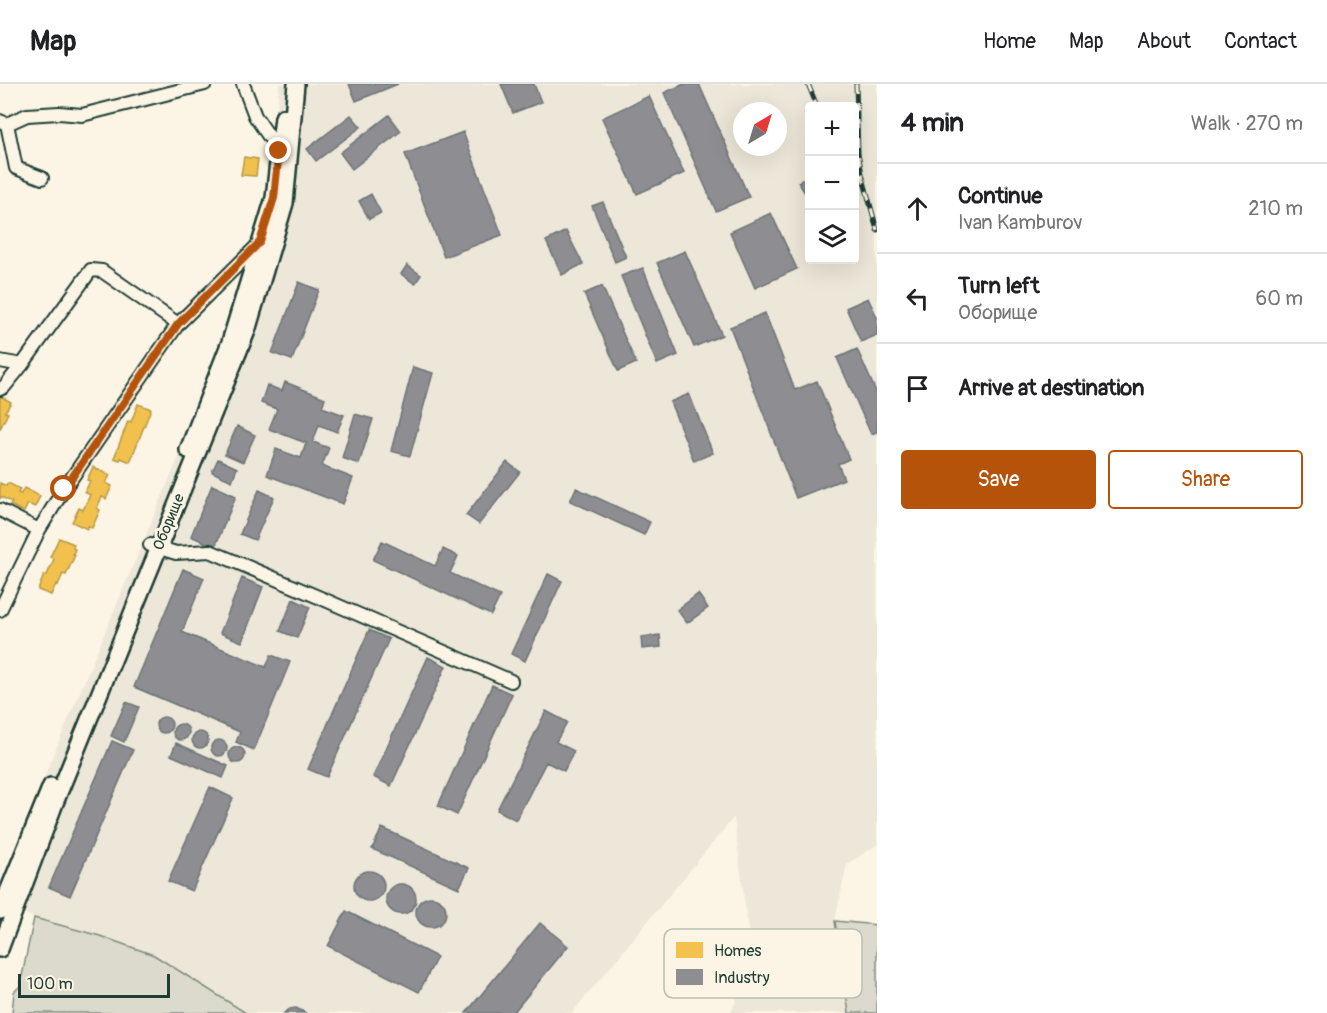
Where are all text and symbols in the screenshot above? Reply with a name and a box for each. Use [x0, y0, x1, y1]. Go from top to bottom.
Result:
text: Map [30, 24, 76, 59]
text: Home [983, 28, 1036, 55]
text: Map [1069, 28, 1104, 55]
text: About [1137, 28, 1191, 55]
text: Contact [1224, 28, 1297, 55]
north arrow [733, 102, 787, 156]
map controls [805, 102, 859, 264]
button: + [805, 102, 859, 156]
text: 4 min [901, 107, 964, 139]
text: Walk · 270 m [1191, 111, 1303, 136]
route end [265, 137, 291, 163]
button: − [805, 156, 859, 210]
text: Continue [958, 182, 1042, 210]
icon: ahead [901, 192, 934, 225]
text: 210 m [1248, 196, 1303, 221]
button: layers [805, 210, 859, 264]
text: Ivan Kamburov [958, 210, 1082, 235]
text: Turn left [958, 272, 1040, 300]
icon: left [901, 282, 934, 315]
text: 60 m [1256, 286, 1303, 311]
text: Оборище [958, 300, 1037, 325]
icon: arrive [901, 372, 934, 405]
text: Arrive at destination [958, 374, 1144, 402]
button: Save [901, 450, 1096, 509]
button: Share [1108, 450, 1303, 509]
route start [50, 475, 76, 501]
street label: Оборище [149, 490, 189, 553]
legend [664, 929, 862, 998]
text: Homes [714, 941, 762, 961]
text: Industry [714, 968, 770, 988]
scale bar [18, 971, 170, 998]
text: 100 m [27, 974, 73, 994]

